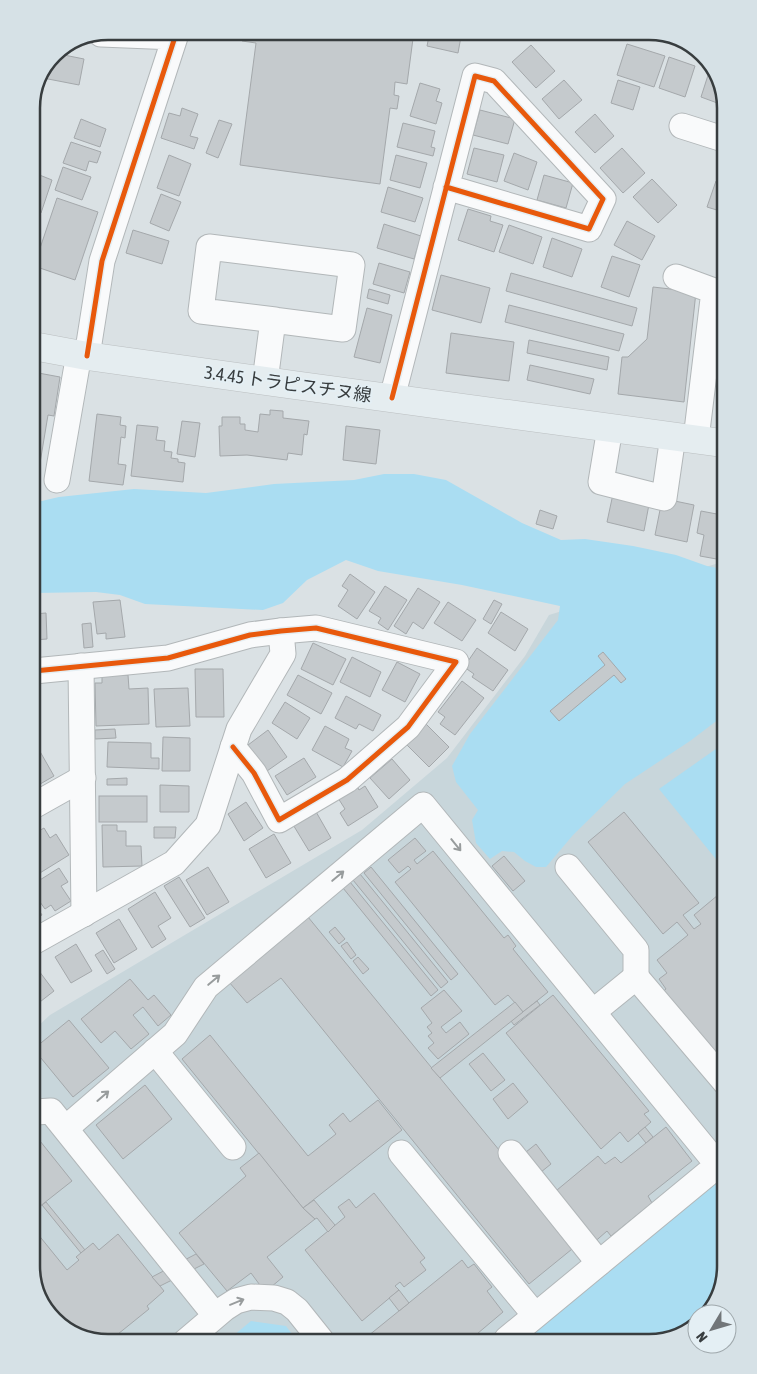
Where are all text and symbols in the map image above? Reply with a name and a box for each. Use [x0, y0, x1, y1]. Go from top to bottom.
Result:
street label: 3.4.45 トラピスチヌ線 [203, 361, 373, 406]
one-way arrow [450, 838, 461, 851]
one-way arrow [332, 870, 345, 881]
one-way arrow [207, 975, 220, 986]
one-way arrow [96, 1091, 109, 1102]
one-way arrow [229, 1297, 244, 1306]
north arrow [687, 1304, 737, 1354]
text: N [693, 1329, 711, 1345]

